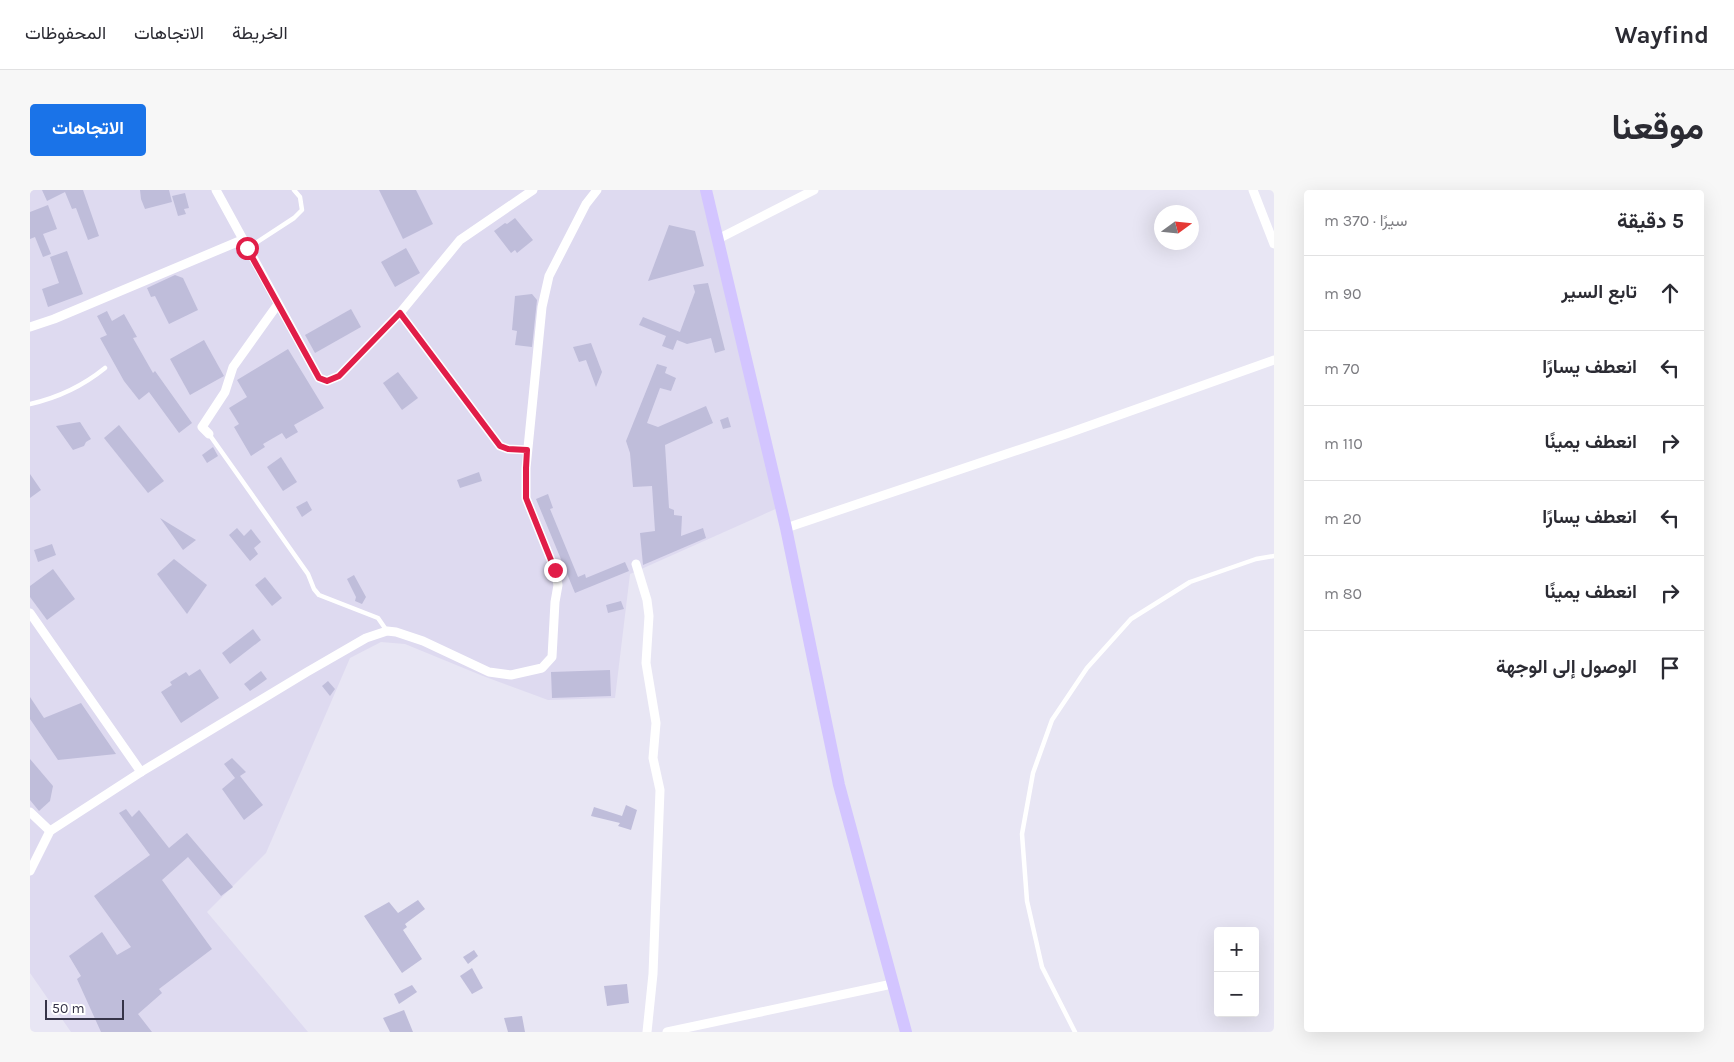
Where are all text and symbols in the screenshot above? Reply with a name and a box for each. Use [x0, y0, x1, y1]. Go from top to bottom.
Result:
text: Wayfind [1615, 21, 1709, 49]
text: المحفوظات [25, 22, 106, 44]
text: الاتجاهات [134, 22, 204, 44]
text: الخريطة [232, 22, 288, 44]
button: الاتجاهات [30, 104, 146, 156]
text: موقعنا [1611, 107, 1704, 148]
north arrow [1154, 205, 1199, 250]
text: 5 دقيقة [1617, 209, 1684, 233]
text: سيرًا · 370 m [1324, 211, 1407, 230]
route start [236, 237, 259, 260]
icon: ahead [1656, 279, 1684, 307]
text: تابع السير [1561, 281, 1637, 303]
text: 90 m [1324, 284, 1362, 303]
icon: left [1656, 354, 1684, 382]
text: انعطف يسارًا [1542, 356, 1637, 378]
text: 70 m [1324, 359, 1360, 378]
icon: right [1656, 429, 1684, 457]
text: انعطف يمينًا [1545, 431, 1637, 453]
text: 110 m [1324, 434, 1363, 453]
icon: left [1656, 504, 1684, 532]
text: انعطف يسارًا [1542, 506, 1637, 528]
text: 20 m [1324, 509, 1362, 528]
route end [544, 559, 567, 582]
icon: right [1656, 579, 1684, 607]
text: انعطف يمينًا [1545, 581, 1637, 603]
text: 80 m [1324, 584, 1362, 603]
icon: arrive [1656, 654, 1684, 682]
text: الوصول إلى الوجهة [1496, 656, 1637, 678]
map controls [1214, 927, 1259, 1017]
button: + [1214, 927, 1259, 972]
button: − [1214, 972, 1259, 1017]
scale bar [45, 997, 124, 1020]
text: 50 m [52, 1000, 85, 1017]

